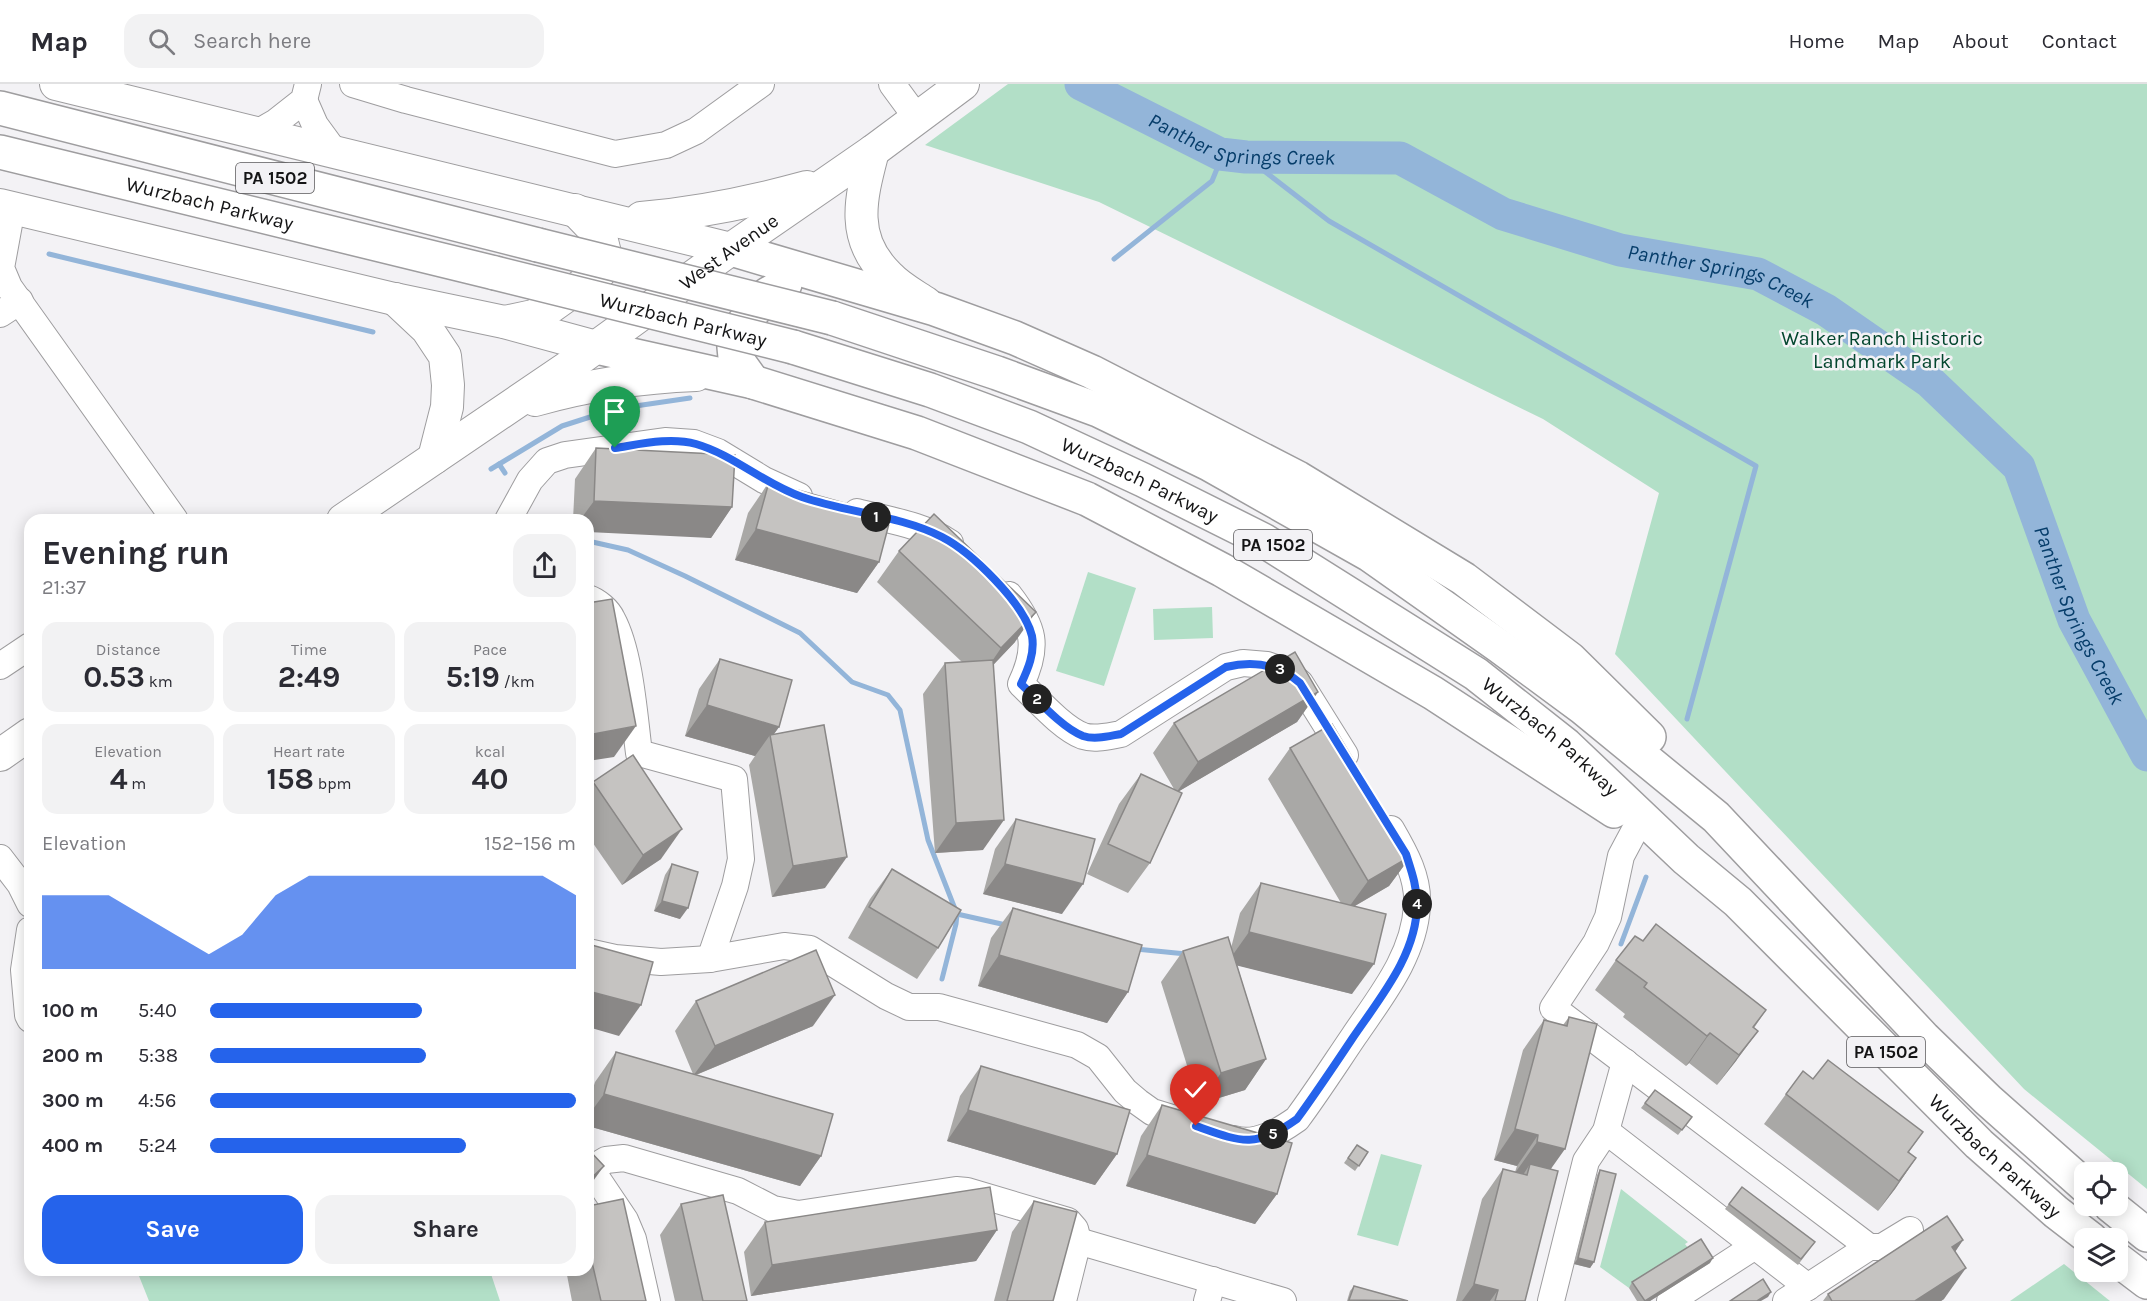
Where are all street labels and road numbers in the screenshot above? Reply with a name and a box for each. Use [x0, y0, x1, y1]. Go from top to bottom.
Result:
road number: PA 1502 [236, 163, 314, 193]
street label: Wurzbach Parkway [124, 172, 296, 235]
street label: West Avenue [675, 209, 783, 295]
street label: Wurzbach Parkway [597, 288, 769, 352]
street label: Wurzbach Parkway [1057, 433, 1222, 528]
road number: PA 1502 [1234, 530, 1312, 560]
street label: Wurzbach Parkway [1477, 672, 1623, 801]
road number: PA 1502 [1847, 1037, 1925, 1067]
street label: Wurzbach Parkway [1924, 1090, 2066, 1223]

